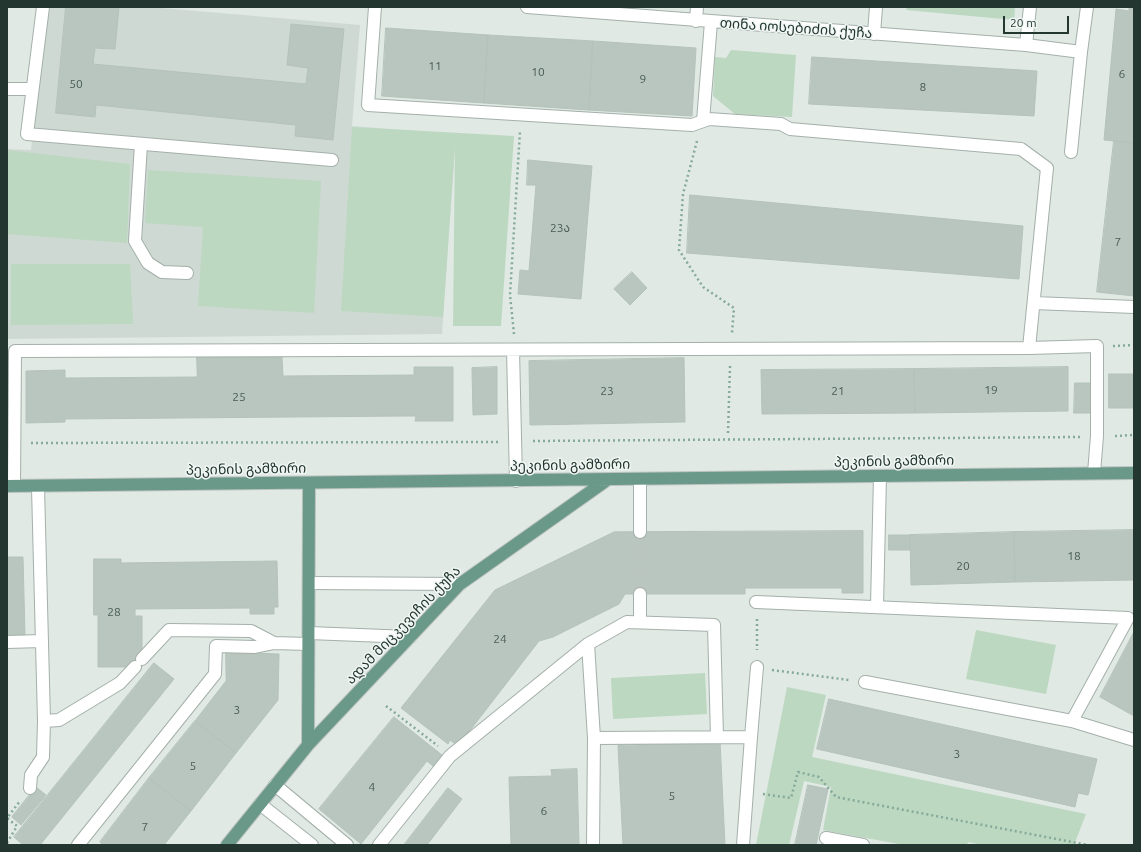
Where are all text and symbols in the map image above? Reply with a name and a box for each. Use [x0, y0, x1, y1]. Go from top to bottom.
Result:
scale bar [1005, 8, 1071, 34]
street label: თინა იოსებიძის ქუჩა [719, 14, 873, 42]
text: 20 m [1010, 16, 1037, 29]
house number: 11 [428, 59, 442, 73]
house number: 10 [531, 65, 545, 79]
house number: 6 [1119, 67, 1125, 81]
house number: 9 [640, 72, 646, 86]
house number: 50 [69, 77, 83, 91]
house number: 8 [920, 80, 926, 94]
house number: 23ა [550, 221, 570, 235]
house number: 7 [1115, 235, 1121, 249]
house number: 19 [984, 383, 998, 397]
house number: 23 [600, 384, 614, 398]
house number: 21 [831, 384, 845, 398]
house number: 25 [232, 390, 246, 404]
street label: პეკინის გამზირი [834, 452, 954, 470]
street label: პეკინის გამზირი [510, 456, 630, 474]
street label: პეკინის გამზირი [186, 460, 306, 478]
house number: 18 [1067, 549, 1081, 563]
house number: 20 [956, 559, 970, 573]
street label: ადამ მიცკევიჩის ქუჩა [342, 562, 464, 688]
house number: 28 [107, 605, 121, 619]
house number: 24 [493, 632, 507, 646]
house number: 3 [234, 703, 240, 717]
house number: 3 [954, 747, 960, 761]
house number: 5 [190, 759, 196, 773]
house number: 4 [369, 780, 375, 794]
house number: 5 [669, 789, 675, 803]
house number: 6 [541, 804, 547, 818]
house number: 7 [142, 820, 148, 834]

